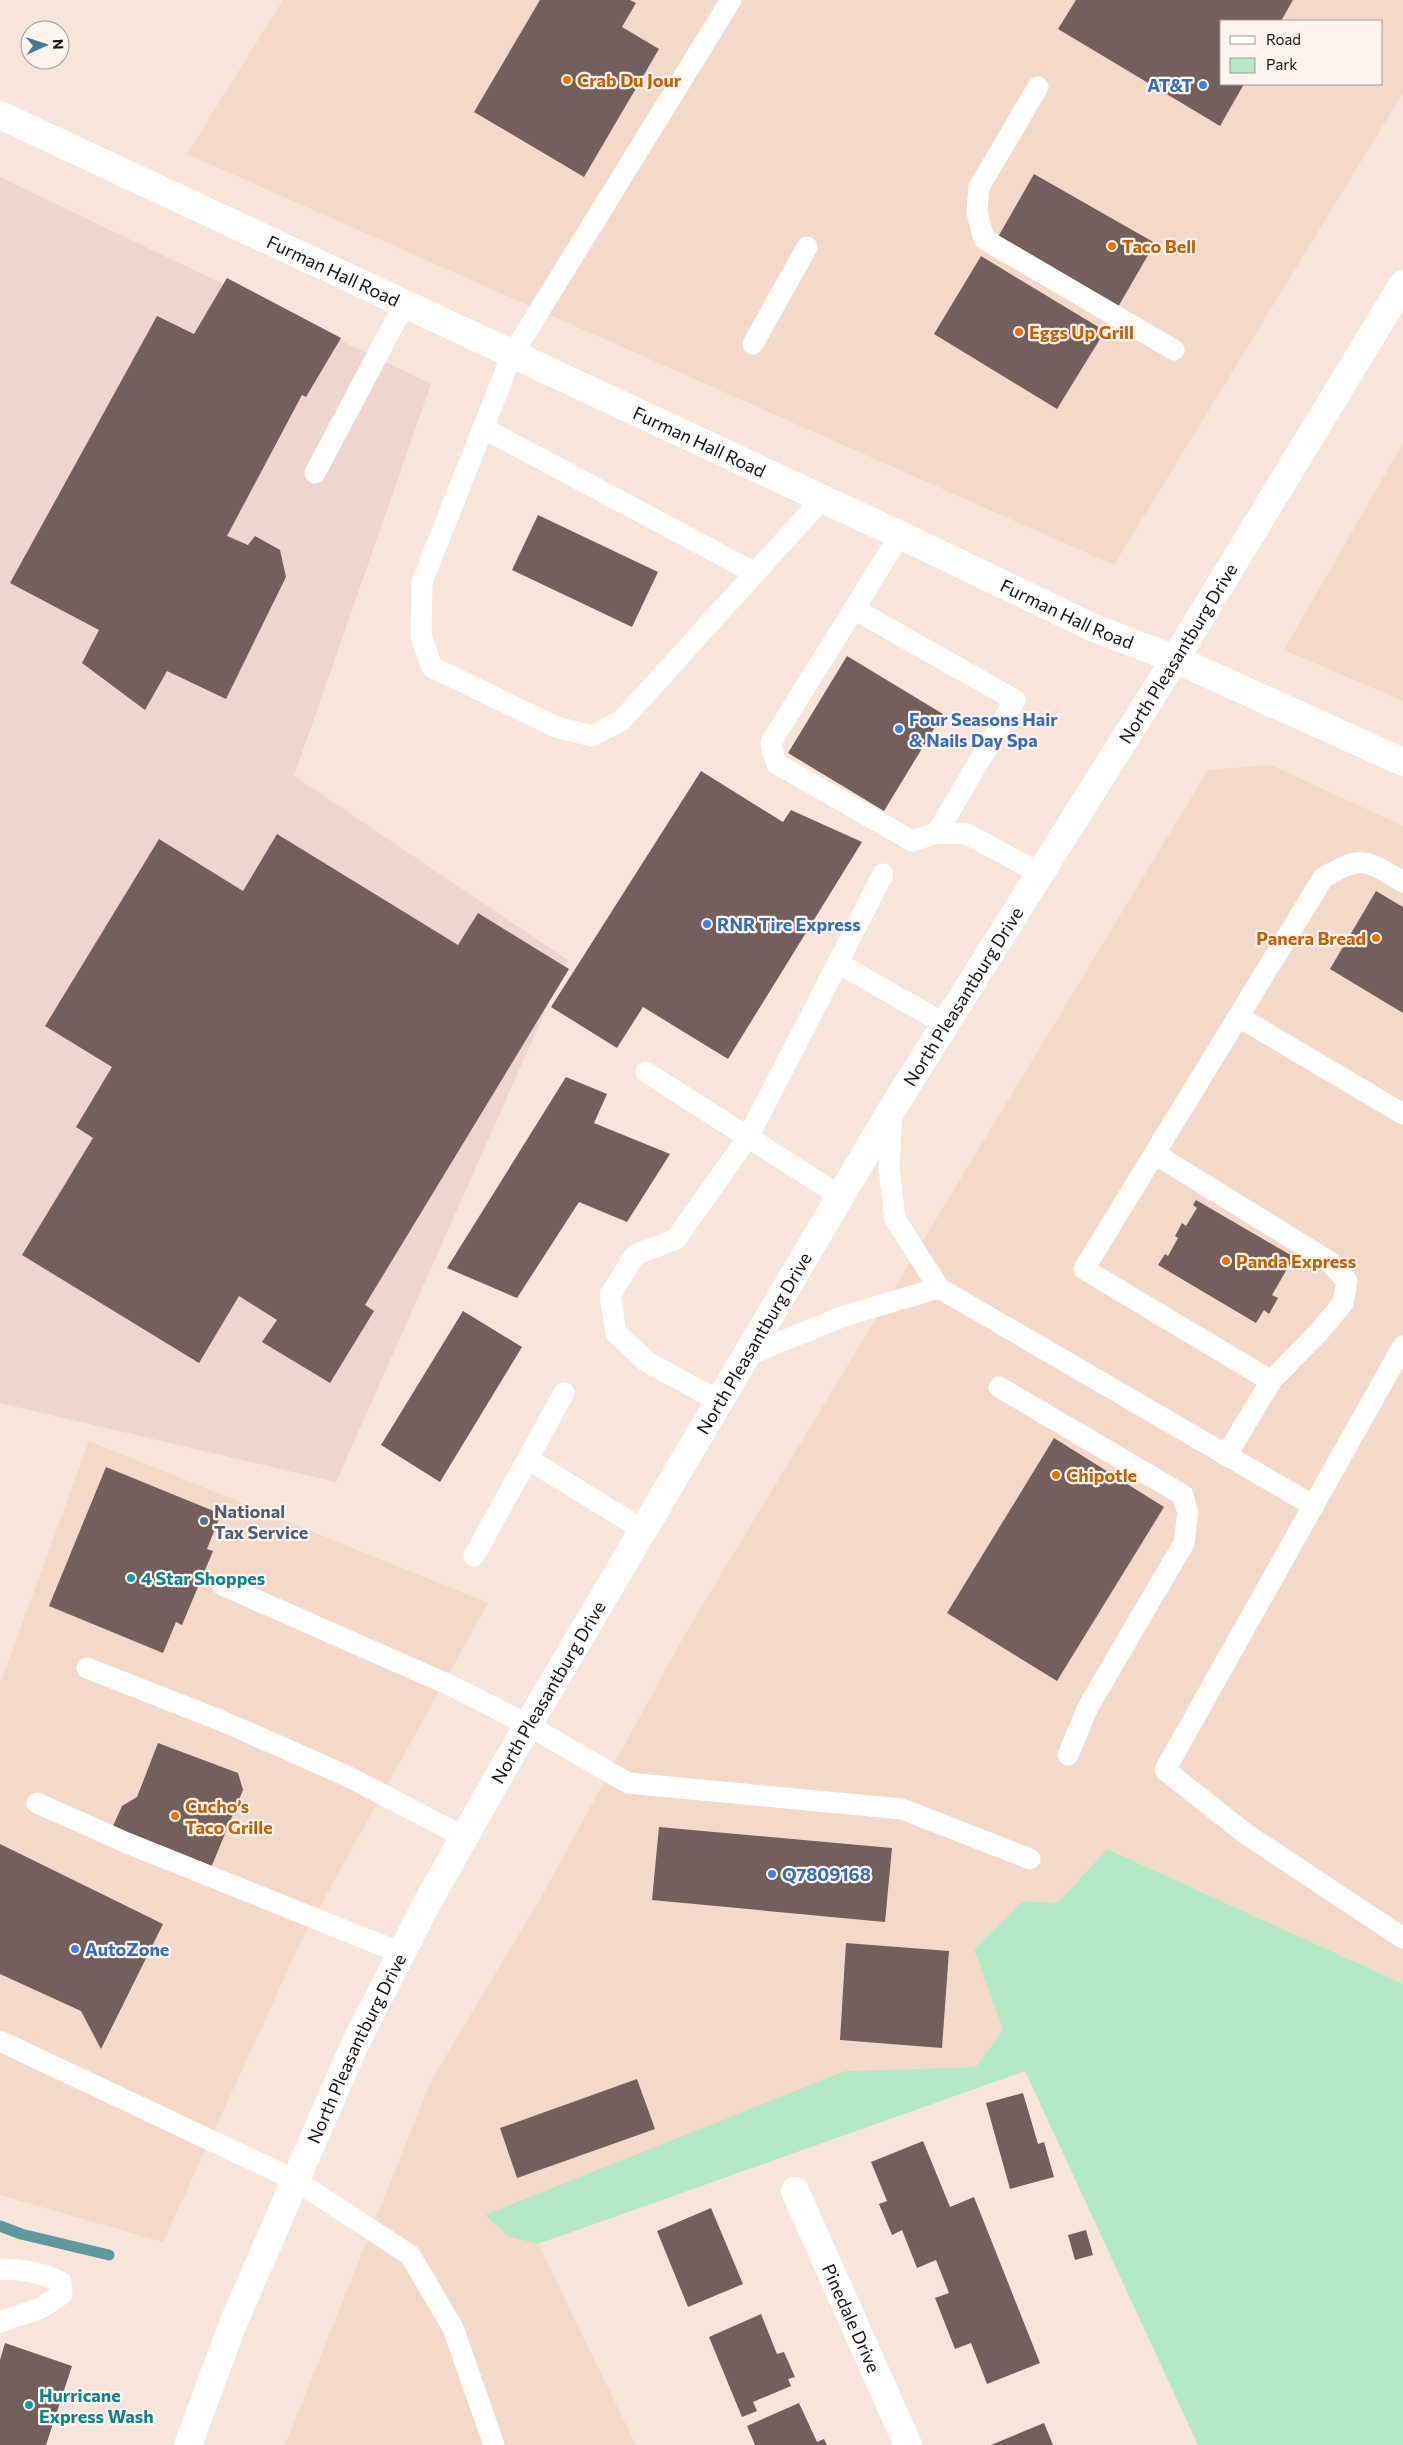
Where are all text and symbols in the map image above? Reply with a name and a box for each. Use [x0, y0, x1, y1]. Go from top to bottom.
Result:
north arrow [20, 20, 70, 70]
legend [1220, 20, 1383, 85]
text: Road [1266, 30, 1301, 48]
text: N [50, 39, 67, 50]
text: Park [1266, 55, 1297, 73]
place label: Crab Du Jour [577, 69, 682, 91]
marker: Crab Du Jour [561, 74, 573, 86]
place label: AT&T [1147, 74, 1193, 96]
marker: AT&T [1197, 79, 1209, 91]
street label: Furman Hall Road [264, 230, 403, 311]
place label: Taco Bell [1122, 235, 1196, 257]
marker: Taco Bell [1106, 240, 1118, 252]
place label: Eggs Up Grill [1029, 321, 1134, 343]
marker: Eggs Up Grill [1013, 326, 1025, 338]
street label: Furman Hall Road [630, 401, 769, 482]
street label: North Pleasantburg Drive [1114, 559, 1242, 747]
street label: Furman Hall Road [997, 574, 1137, 653]
place label: Four Seasons Hair & Nails Day Spa [909, 708, 1058, 751]
marker: Four Seasons Hair & Nails Day Spa [893, 723, 905, 735]
street label: North Pleasantburg Drive [898, 903, 1027, 1090]
place label: RNR Tire Express [717, 913, 861, 935]
marker: RNR Tire Express [701, 918, 713, 930]
place label: Panera Bread [1256, 927, 1366, 949]
marker: Panera Bread [1370, 932, 1382, 944]
street label: North Pleasantburg Drive [691, 1248, 816, 1438]
place label: Panda Express [1236, 1250, 1356, 1272]
marker: Panda Express [1220, 1255, 1232, 1267]
place label: Chipotle [1066, 1464, 1137, 1486]
marker: Chipotle [1050, 1469, 1062, 1481]
place label: National Tax Service [214, 1500, 308, 1543]
marker: National Tax Service [198, 1515, 210, 1527]
place label: 4 Star Shoppes [141, 1567, 265, 1589]
marker: 4 Star Shoppes [125, 1572, 137, 1584]
street label: North Pleasantburg Drive [486, 1597, 610, 1787]
place label: Cucho’s Taco Grille [185, 1795, 273, 1838]
marker: Cucho’s Taco Grille [169, 1810, 181, 1822]
place label: Q7809168 [782, 1863, 871, 1885]
marker: Q7809168 [766, 1868, 778, 1880]
place label: AutoZone [85, 1938, 169, 1960]
marker: AutoZone [69, 1943, 81, 1955]
street label: North Pleasantburg Drive [302, 1950, 410, 2147]
street label: Pinedale Drive [818, 2260, 885, 2376]
place label: Hurricane Express Wash [39, 2384, 154, 2427]
marker: Hurricane Express Wash [23, 2399, 35, 2411]

